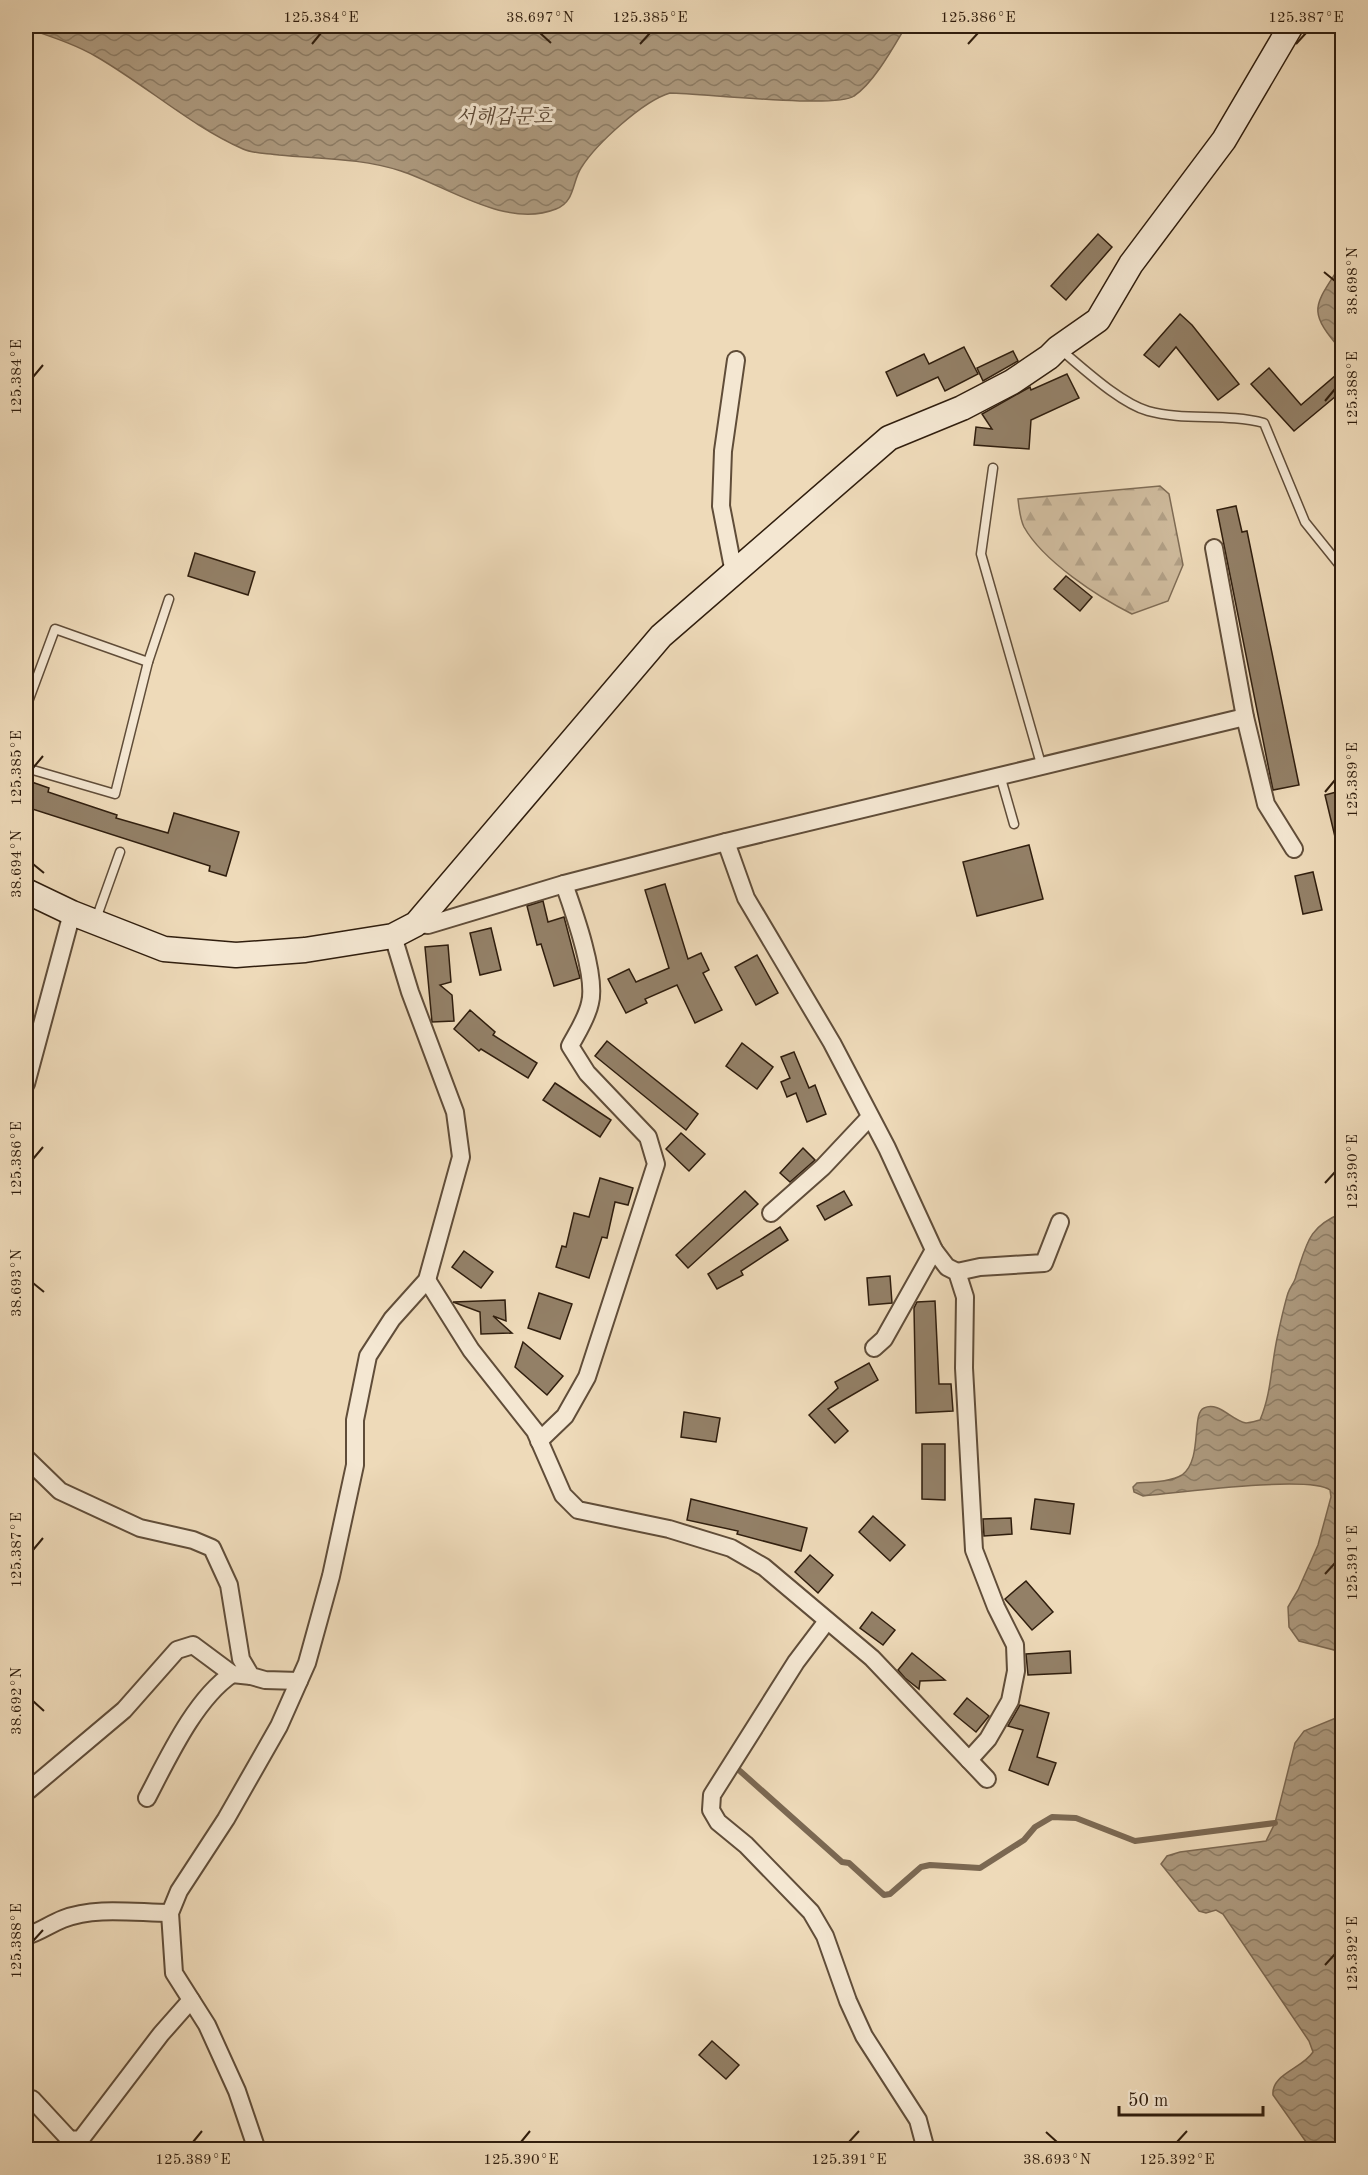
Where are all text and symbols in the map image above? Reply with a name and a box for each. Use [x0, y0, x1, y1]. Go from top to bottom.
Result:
text: 125.384°E [283, 11, 359, 26]
text: 38.697°N [506, 11, 574, 26]
text: 125.385°E [612, 11, 688, 26]
text: 125.386°E [940, 11, 1016, 26]
text: 125.387°E [1268, 11, 1344, 26]
water label: 서해갑문호 [456, 105, 554, 128]
text: 38.698°N [1346, 247, 1361, 315]
text: 125.384°E [10, 339, 25, 415]
text: 125.388°E [1346, 351, 1361, 427]
text: 125.385°E [10, 730, 25, 806]
text: 125.389°E [1346, 742, 1361, 818]
text: 38.694°N [10, 830, 25, 898]
text: 125.386°E [10, 1121, 25, 1197]
text: 125.390°E [1346, 1134, 1361, 1210]
text: 38.693°N [10, 1249, 25, 1317]
text: 125.387°E [10, 1512, 25, 1588]
text: 125.391°E [1346, 1525, 1361, 1601]
text: 38.692°N [10, 1667, 25, 1735]
text: 125.388°E [10, 1903, 25, 1979]
text: 125.392°E [1346, 1916, 1361, 1992]
scale bar [1119, 2079, 1263, 2117]
text: 50 m [1128, 2092, 1168, 2110]
text: 125.389°E [155, 2153, 231, 2168]
text: 125.390°E [483, 2153, 559, 2168]
text: 125.391°E [811, 2153, 887, 2168]
text: 38.693°N [1023, 2153, 1091, 2168]
text: 125.392°E [1139, 2153, 1215, 2168]

